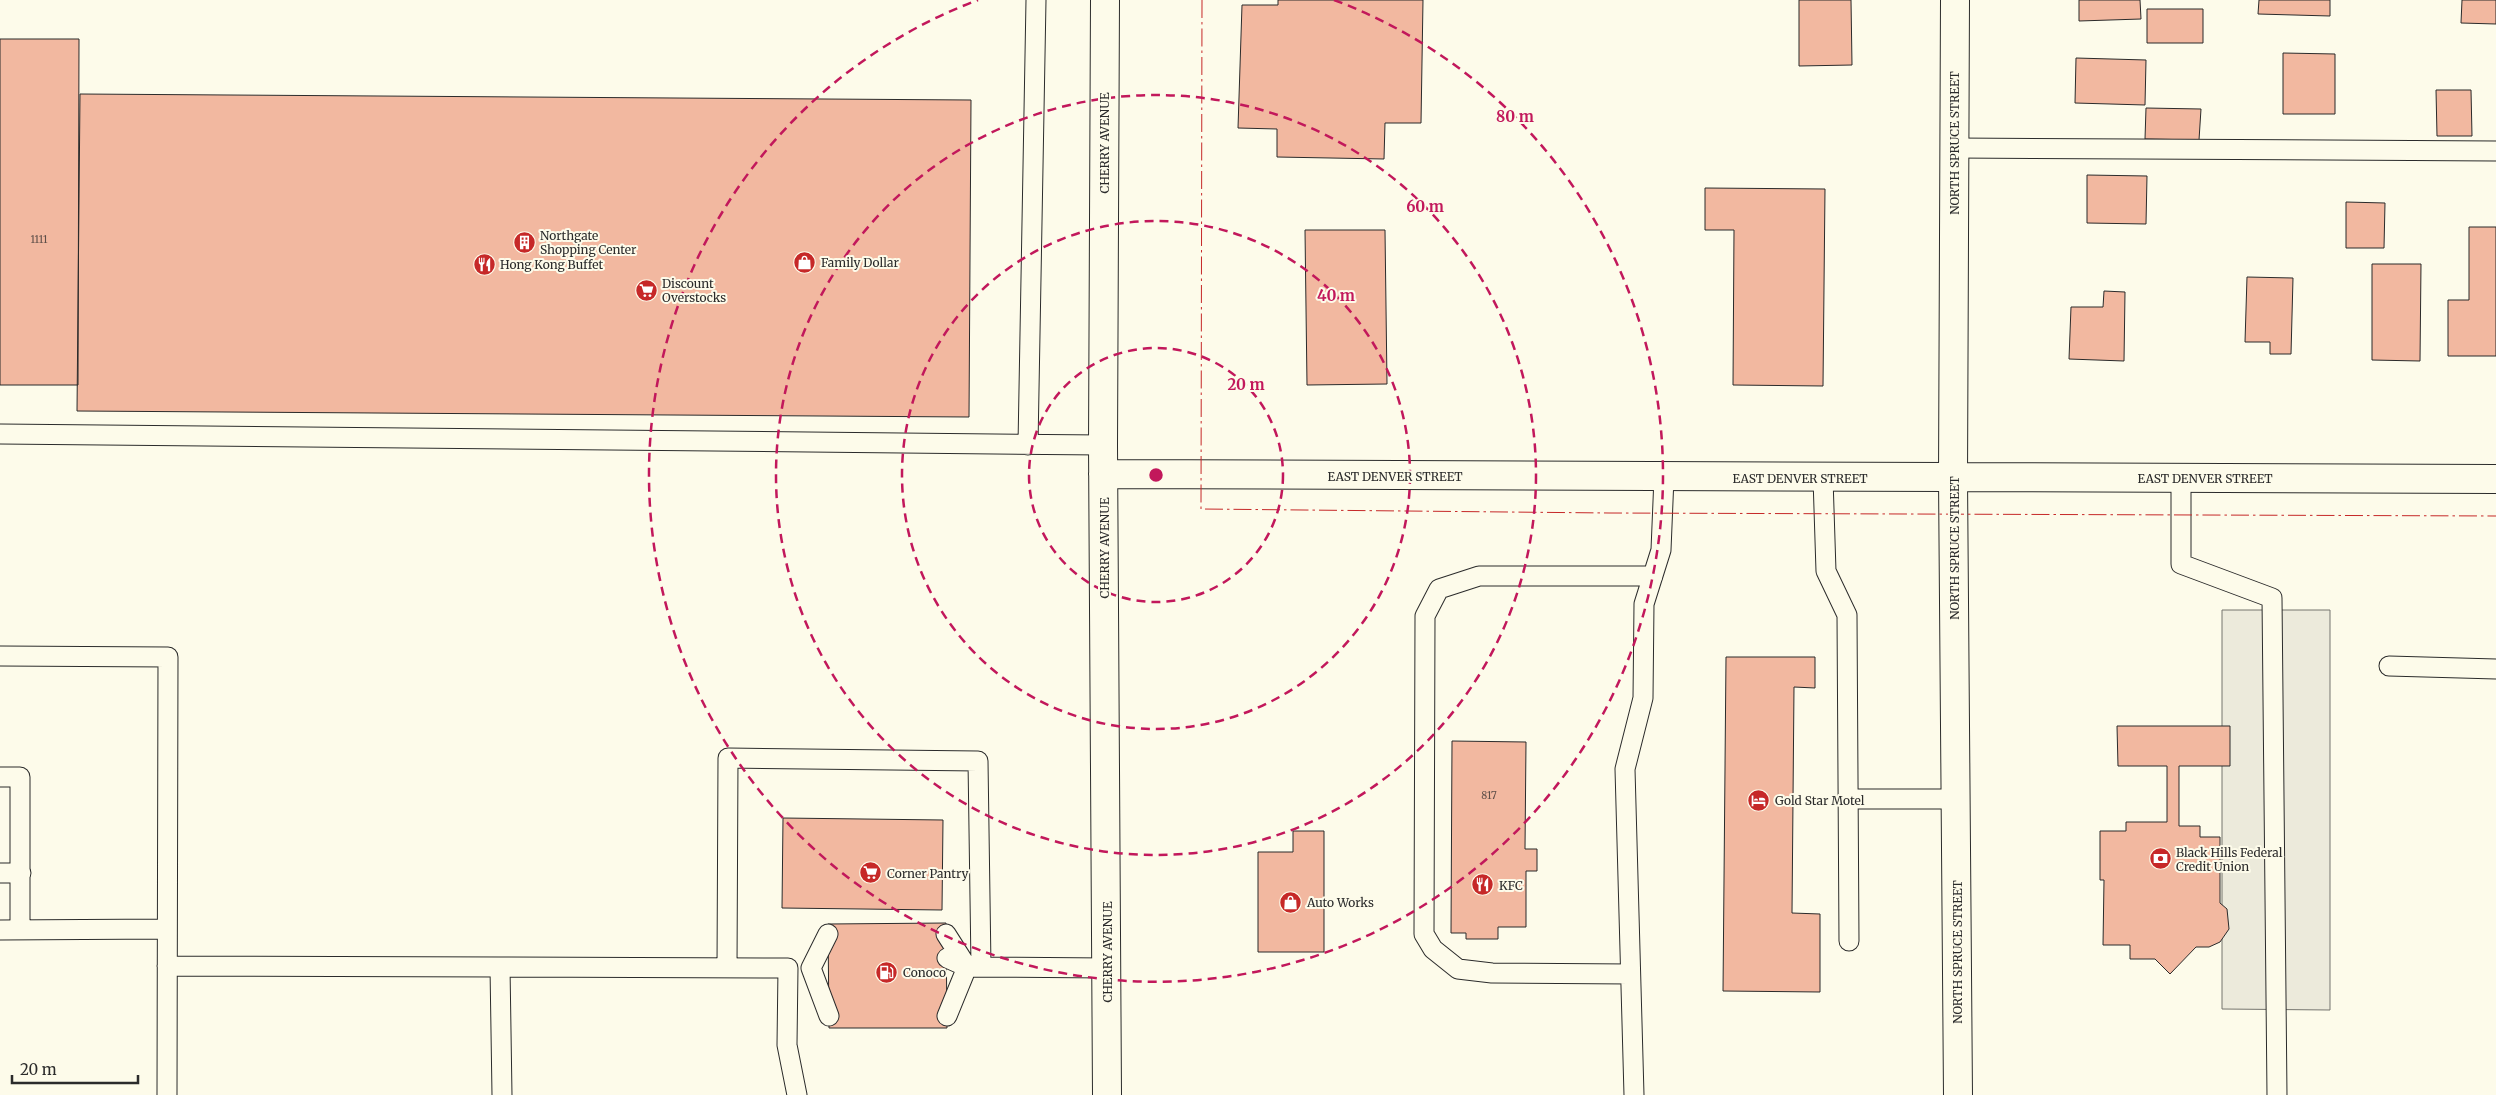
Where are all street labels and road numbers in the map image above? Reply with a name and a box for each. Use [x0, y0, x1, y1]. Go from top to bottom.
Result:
street label: NORTH SPRUCE STREET [1947, 70, 1962, 215]
street label: CHERRY AVENUE [1097, 92, 1112, 194]
street label: EAST DENVER STREET [1327, 469, 1463, 484]
street label: EAST DENVER STREET [1732, 471, 1868, 486]
street label: EAST DENVER STREET [2137, 471, 2273, 486]
street label: NORTH SPRUCE STREET [1947, 475, 1962, 620]
street label: CHERRY AVENUE [1097, 497, 1112, 599]
street label: NORTH SPRUCE STREET [1950, 879, 1965, 1024]
street label: CHERRY AVENUE [1100, 901, 1115, 1003]

